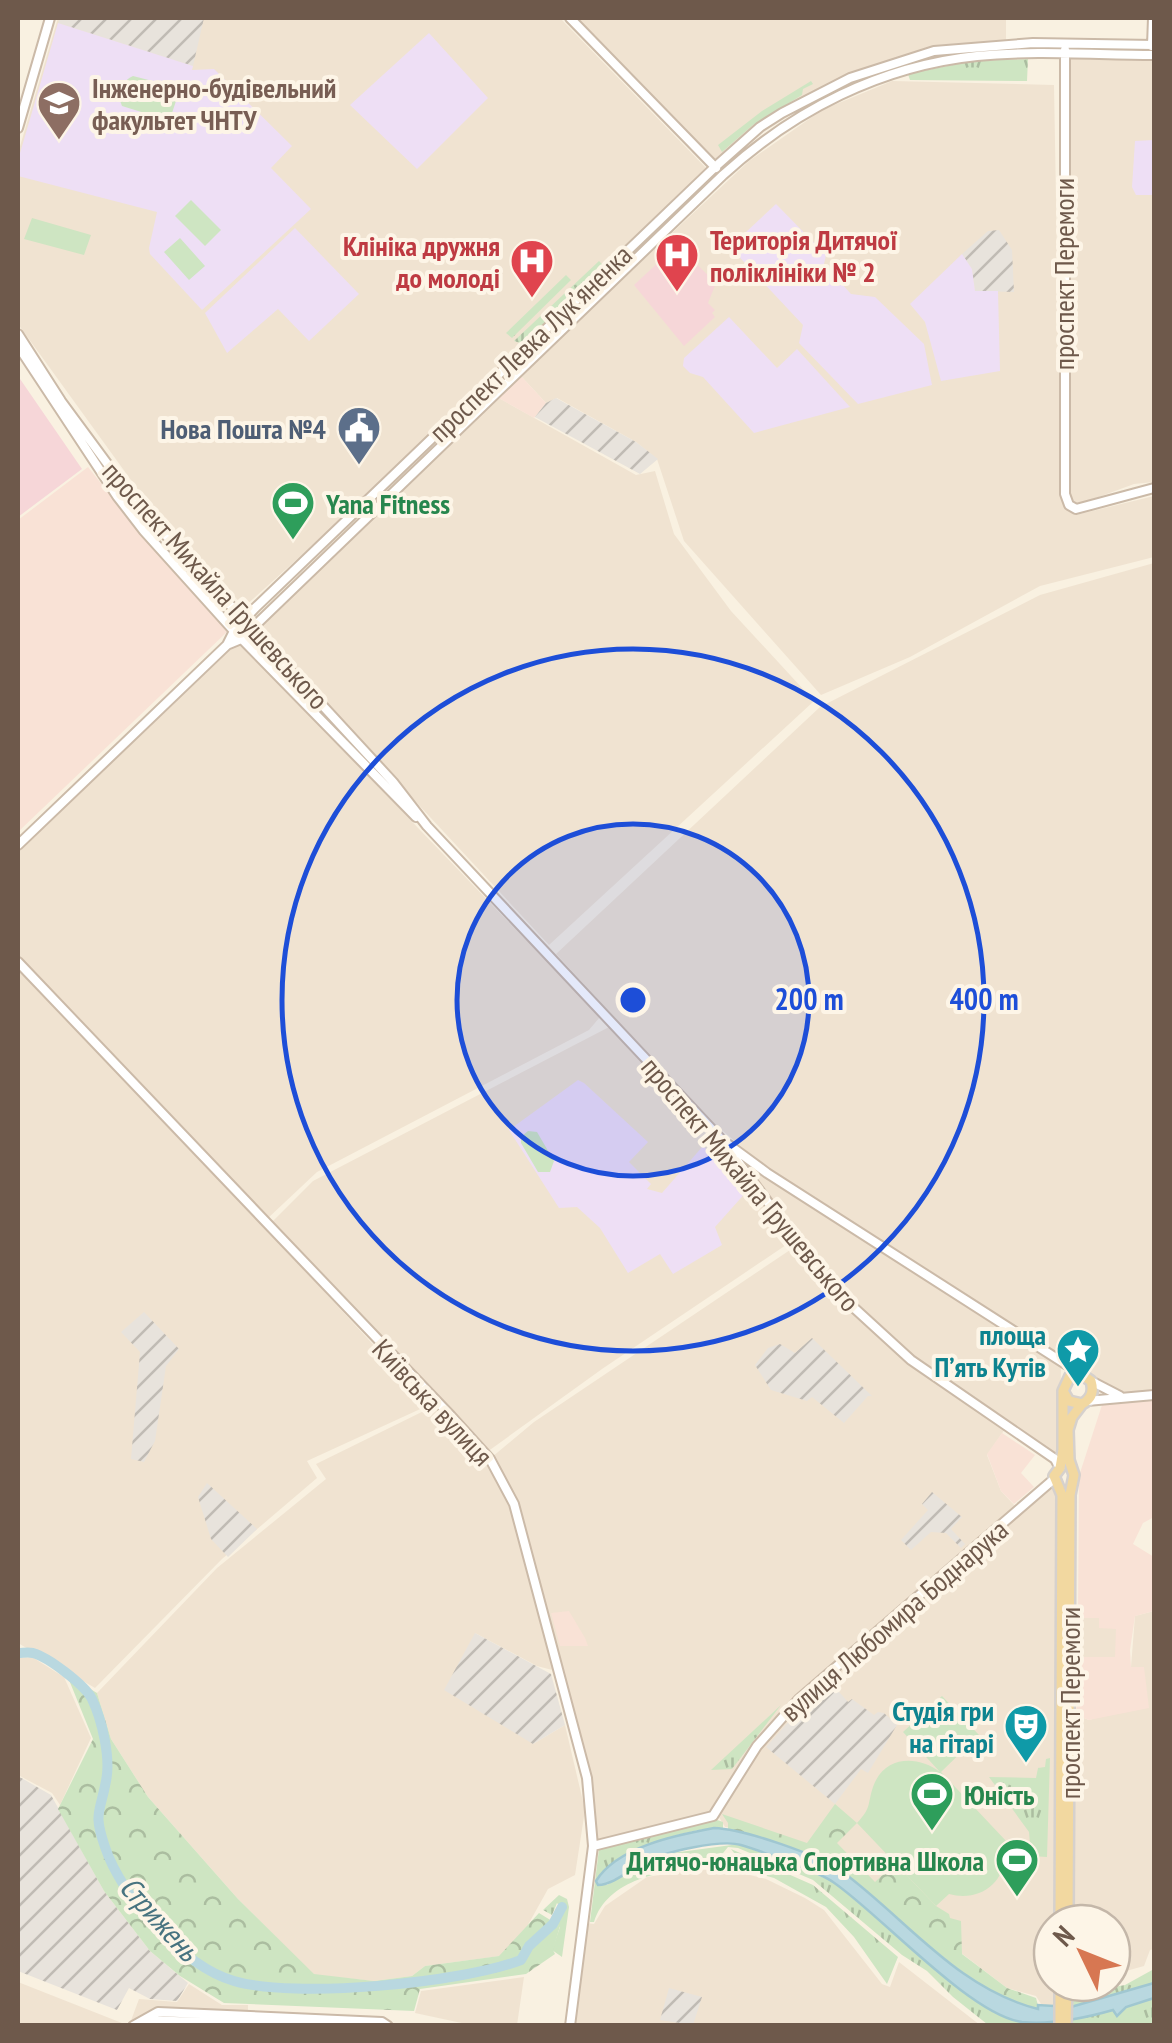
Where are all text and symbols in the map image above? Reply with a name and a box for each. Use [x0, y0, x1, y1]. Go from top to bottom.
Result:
place label: Інженерно-будівельний факультет ЧНТУ [92, 69, 336, 138]
school or university icon: Інженерно-будівельний факультет ЧНТУ [36, 80, 82, 141]
street label: проспект Перемоги [1045, 178, 1082, 370]
place label: Територія Дитячої поліклініки № 2 [710, 221, 898, 290]
place label: Клініка дружня до молоді [343, 227, 500, 296]
hospital icon: Територія Дитячої поліклініки № 2 [654, 232, 700, 293]
street label: проспект Левка Лукʼяненка [421, 236, 639, 450]
hospital icon: Клініка дружня до молоді [509, 238, 555, 299]
public building icon: Нова Пошта №4 [336, 405, 382, 466]
place label: Нова Пошта №4 [161, 410, 327, 447]
street label: проспект Михайла Грушевського [95, 453, 337, 717]
sports icon: Yana Fitness [270, 480, 316, 541]
place label: Yana Fitness [325, 485, 450, 522]
text: 200 m [774, 979, 844, 1018]
text: 400 m [949, 979, 1019, 1018]
centre of rings [615, 982, 651, 1018]
street label: проспект Михайла Грушевського [634, 1049, 868, 1319]
place label: площа Пʼять Кутів [935, 1316, 1046, 1385]
place icon: площа Пʼять Кутів [1055, 1327, 1101, 1388]
street label: Київська вулиця [365, 1331, 501, 1473]
street label: вулиця Любомира Боднарука [773, 1511, 1015, 1729]
street label: проспект Перемоги [1051, 1607, 1088, 1799]
place label: Студія гри на гітарі [892, 1692, 994, 1761]
theatre icon: Студія гри на гітарі [1003, 1703, 1049, 1764]
sports icon: Юність [909, 1771, 955, 1832]
place label: Юність [964, 1776, 1035, 1813]
sports icon: Дитячо-юнацька Спортивна Школа [994, 1837, 1040, 1898]
place label: Дитячо-юнацька Спортивна Школа [627, 1842, 984, 1879]
water label: Стрижень [112, 1868, 209, 1970]
north arrow [1032, 1903, 1132, 2003]
text: N [1045, 1917, 1082, 1954]

